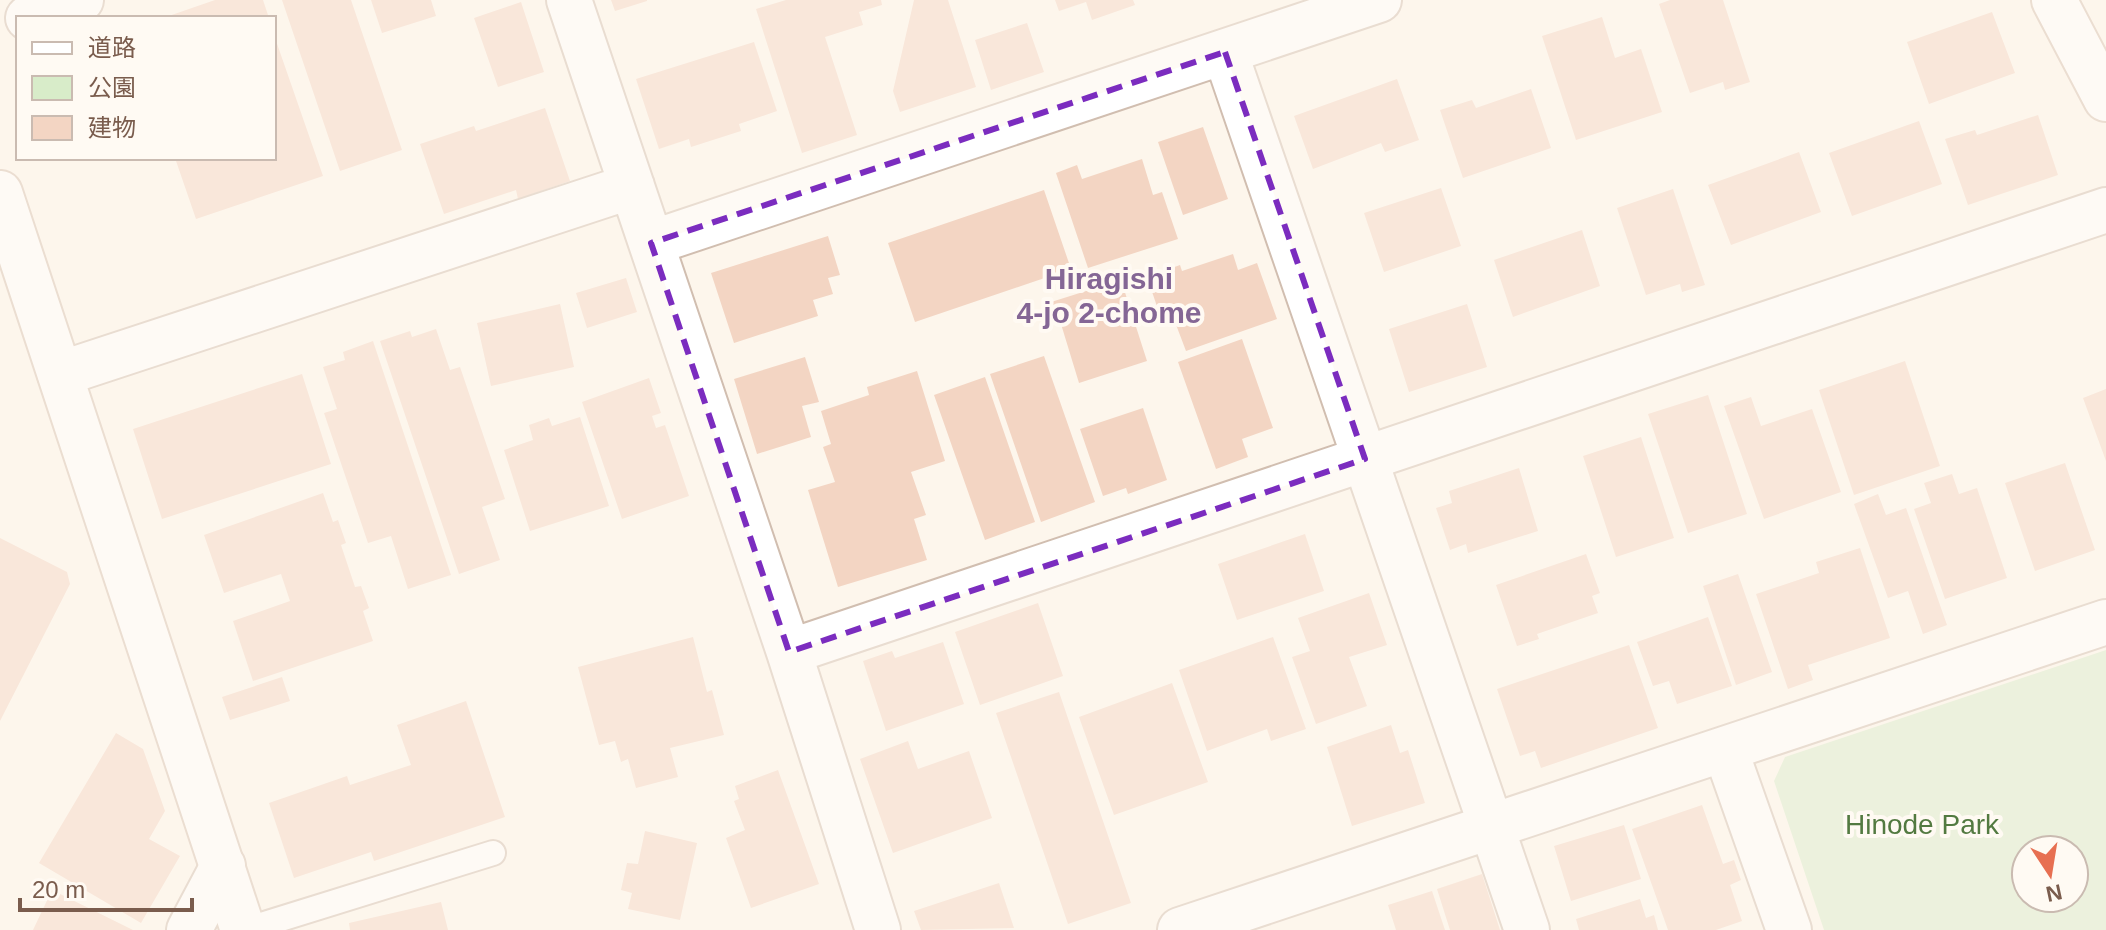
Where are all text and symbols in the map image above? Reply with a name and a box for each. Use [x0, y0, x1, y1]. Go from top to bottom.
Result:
legend [16, 16, 276, 160]
text: 道路 [88, 34, 136, 61]
text: 公園 [88, 74, 136, 101]
text: 建物 [88, 114, 136, 141]
district label: Hiragishi 4-jo 2-chome [1016, 262, 1202, 329]
park label: Hinode Park [1845, 809, 2000, 840]
north arrow [2010, 834, 2090, 914]
scale bar [20, 862, 192, 912]
text: 20 m [32, 876, 85, 903]
text: N [2044, 879, 2064, 907]

